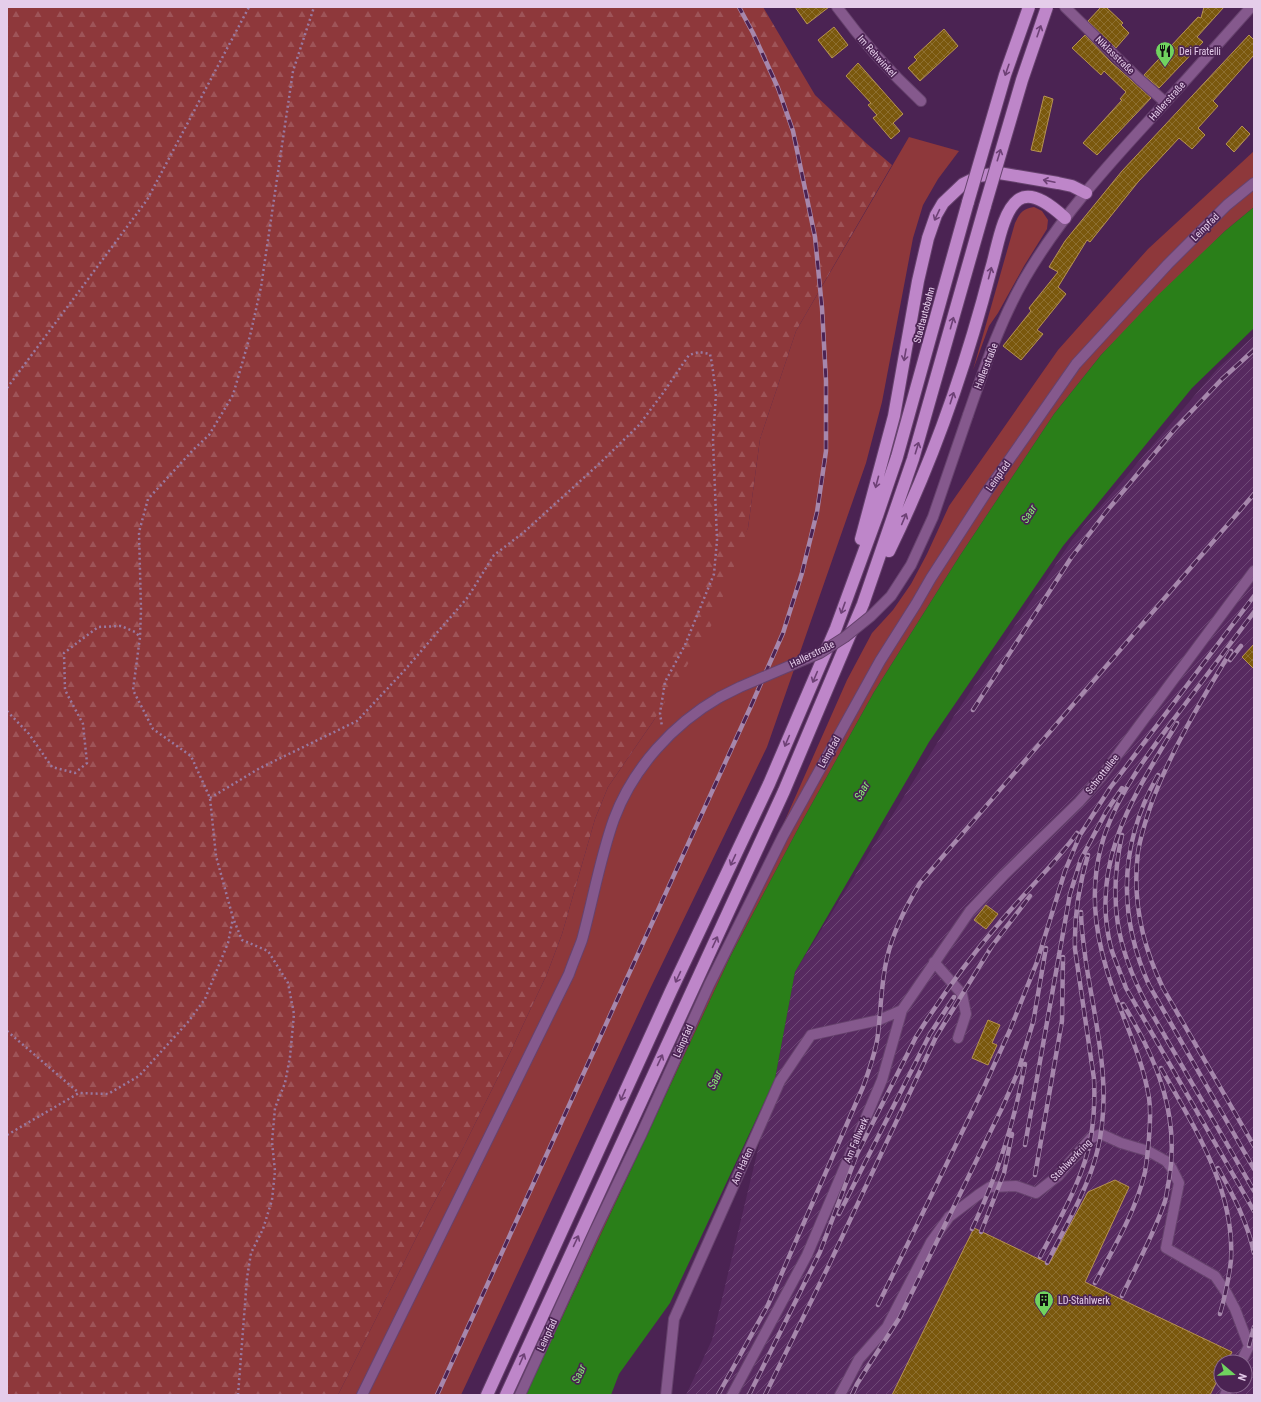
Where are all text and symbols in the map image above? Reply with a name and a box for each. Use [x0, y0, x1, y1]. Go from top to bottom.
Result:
one-way arrow [1036, 25, 1043, 38]
street label: Im Rehwinkel [855, 33, 899, 79]
street label: Niklasstraße [1093, 34, 1137, 76]
restaurant icon: Dei Fratelli [1154, 40, 1176, 68]
place label: Dei Fratelli [1179, 46, 1221, 57]
one-way arrow [1003, 64, 1010, 77]
street label: Hallerstraße [1147, 79, 1187, 123]
one-way arrow [996, 149, 1003, 162]
one-way arrow [1043, 177, 1056, 185]
one-way arrow [933, 209, 940, 221]
street label: Leinpfad [1189, 211, 1221, 243]
one-way arrow [987, 267, 995, 280]
street label: Stadtautobahn [911, 286, 937, 344]
one-way arrow [949, 317, 956, 330]
street label: Hallerstraße [972, 341, 1000, 391]
one-way arrow [901, 348, 909, 361]
one-way arrow [949, 391, 956, 404]
one-way arrow [914, 442, 921, 455]
street label: Leinpfad [984, 459, 1012, 493]
one-way arrow [873, 475, 880, 488]
water label: Saar [1018, 502, 1040, 526]
one-way arrow [901, 513, 909, 525]
one-way arrow [839, 601, 847, 613]
street label: Hallerstraße [788, 638, 836, 670]
one-way arrow [811, 670, 818, 682]
street label: Leinpfad [816, 734, 842, 770]
one-way arrow [783, 735, 790, 747]
street label: Schrottallee [1083, 752, 1121, 796]
water label: Saar [852, 779, 873, 802]
one-way arrow [729, 853, 736, 865]
one-way arrow [712, 936, 719, 948]
one-way arrow [674, 971, 681, 983]
street label: Leinpfad [671, 1023, 695, 1059]
one-way arrow [657, 1054, 664, 1066]
water label: Saar [705, 1068, 725, 1091]
one-way arrow [619, 1089, 627, 1101]
street label: Am Fallwerk [841, 1115, 871, 1164]
street label: Stahlwerkring [1048, 1137, 1094, 1183]
street label: Am Hafen [729, 1146, 755, 1186]
one-way arrow [573, 1236, 580, 1248]
building icon: LD-Stahlwerk [1033, 1289, 1055, 1317]
place label: LD-Stahlwerk [1058, 1295, 1110, 1306]
street label: Leinpfad [535, 1317, 559, 1353]
one-way arrow [519, 1354, 526, 1366]
north arrow [1213, 1354, 1253, 1394]
water label: Saar [569, 1362, 589, 1385]
text: N [1235, 1372, 1249, 1383]

